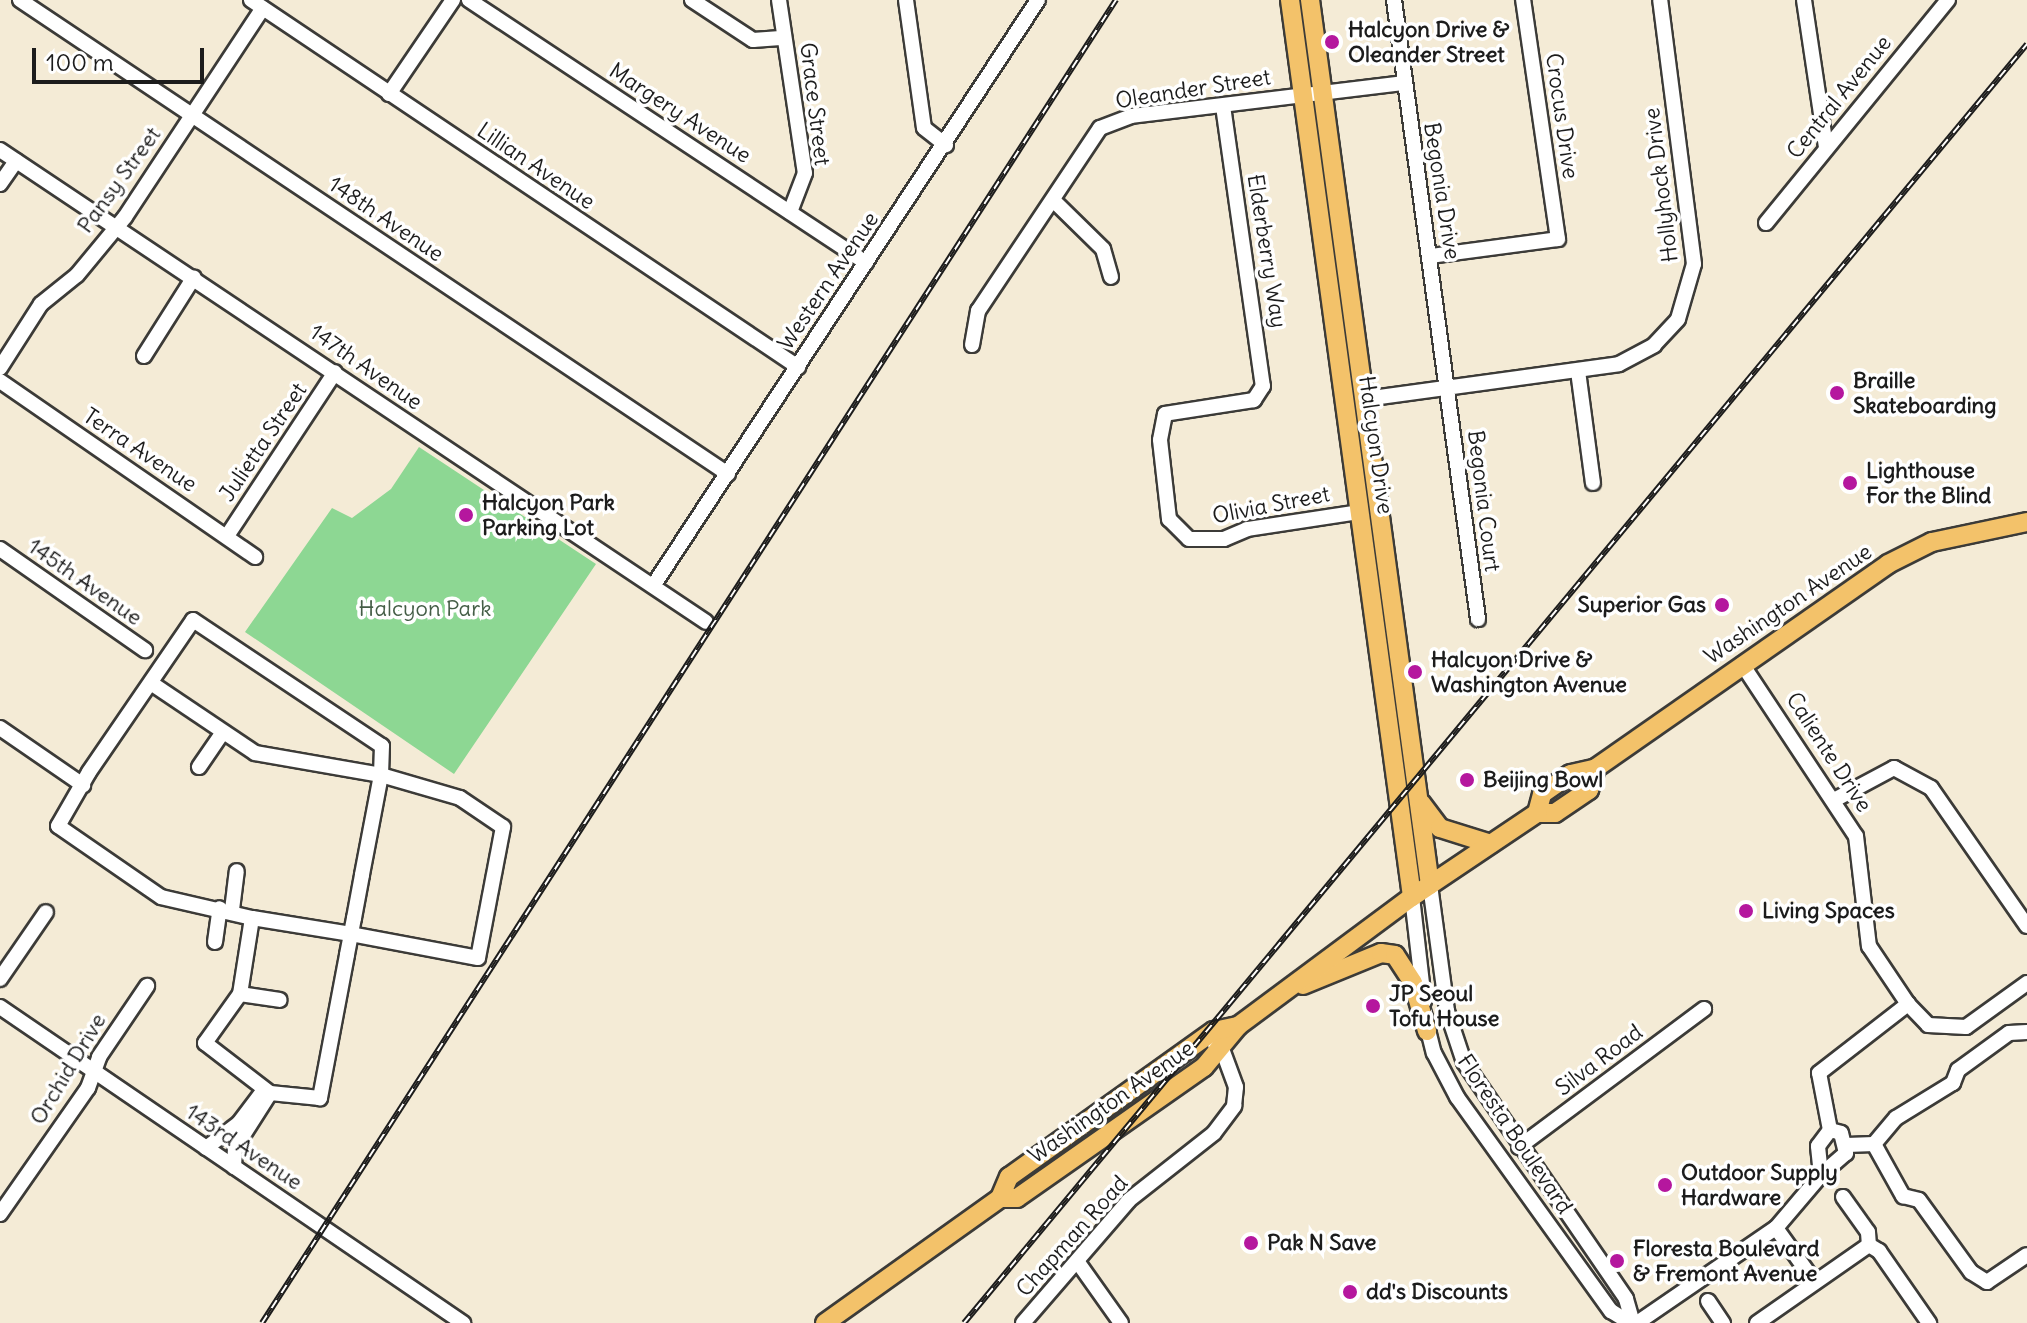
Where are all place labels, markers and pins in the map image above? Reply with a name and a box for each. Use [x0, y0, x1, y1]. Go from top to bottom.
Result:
place label: Halcyon Drive & Oleander Street [1348, 16, 1509, 68]
marker: Halcyon Drive & Oleander Street [1323, 33, 1341, 51]
place label: Braille Skateboarding [1853, 367, 1997, 418]
marker: Braille Skateboarding [1828, 384, 1846, 402]
place label: Lighthouse For the Blind [1866, 457, 1991, 508]
marker: Lighthouse For the Blind [1841, 474, 1859, 492]
place label: Halcyon Park Parking Lot [482, 489, 615, 540]
marker: Halcyon Park Parking Lot [457, 506, 475, 524]
place label: Superior Gas [1578, 592, 1706, 618]
marker: Superior Gas [1713, 596, 1731, 614]
place label: Halcyon Drive & Washington Avenue [1431, 646, 1627, 698]
marker: Halcyon Drive & Washington Avenue [1406, 663, 1424, 681]
place label: Beijing Bowl [1483, 767, 1603, 793]
marker: Beijing Bowl [1458, 771, 1476, 789]
place label: Living Spaces [1762, 898, 1895, 924]
marker: Living Spaces [1737, 902, 1755, 920]
place label: JP Seoul Tofu House [1389, 980, 1499, 1032]
marker: JP Seoul Tofu House [1364, 997, 1382, 1015]
place label: Outdoor Supply Hardware [1681, 1159, 1838, 1210]
marker: Outdoor Supply Hardware [1656, 1176, 1674, 1194]
place label: Pak N Save [1267, 1230, 1376, 1256]
marker: Pak N Save [1242, 1234, 1260, 1252]
place label: Floresta Boulevard & Fremont Avenue [1633, 1235, 1819, 1286]
marker: Floresta Boulevard & Fremont Avenue [1608, 1252, 1626, 1270]
place label: dd's Discounts [1366, 1279, 1508, 1305]
marker: dd's Discounts [1341, 1283, 1359, 1301]

